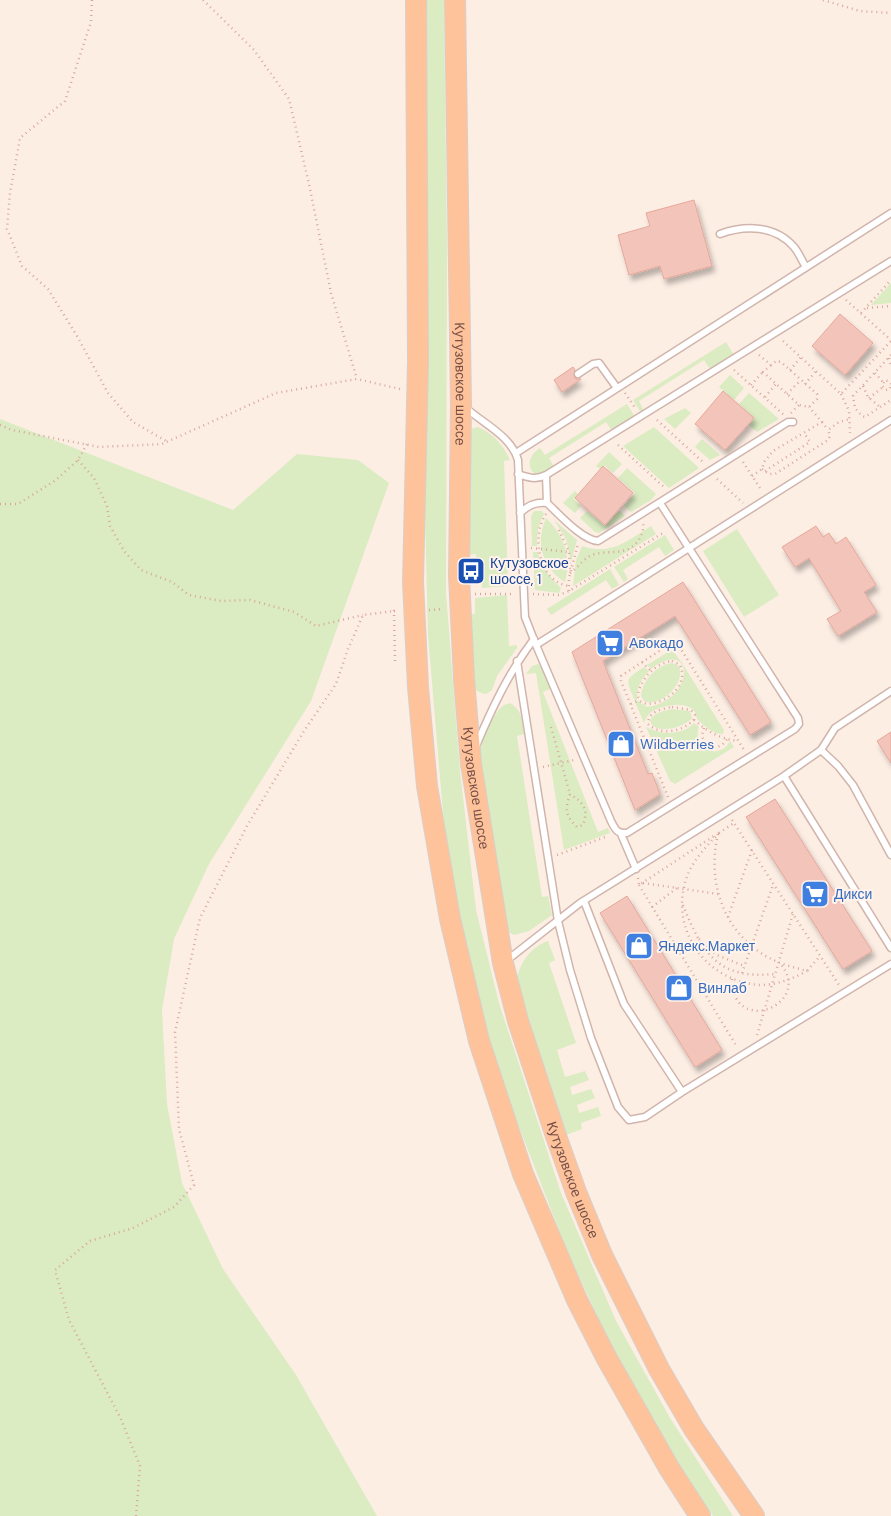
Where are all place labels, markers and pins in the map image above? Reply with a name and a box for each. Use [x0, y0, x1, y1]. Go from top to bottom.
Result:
place label: Кутузовское шоссе, 1 [490, 554, 569, 588]
bus stop icon: Кутузовское шоссе, 1 [456, 556, 486, 586]
supermarket icon: Авокадо [595, 628, 625, 658]
place label: Авокадо [629, 634, 684, 652]
shop icon: Wildberries [606, 729, 636, 759]
place label: Wildberries [640, 735, 714, 753]
supermarket icon: Дикси [800, 879, 830, 909]
place label: Дикси [834, 885, 872, 903]
shop icon: Яндекс.Маркет [624, 931, 654, 961]
place label: Яндекс.Маркет [658, 937, 756, 955]
shop icon: Винлаб [664, 973, 694, 1003]
place label: Винлаб [698, 979, 747, 997]

